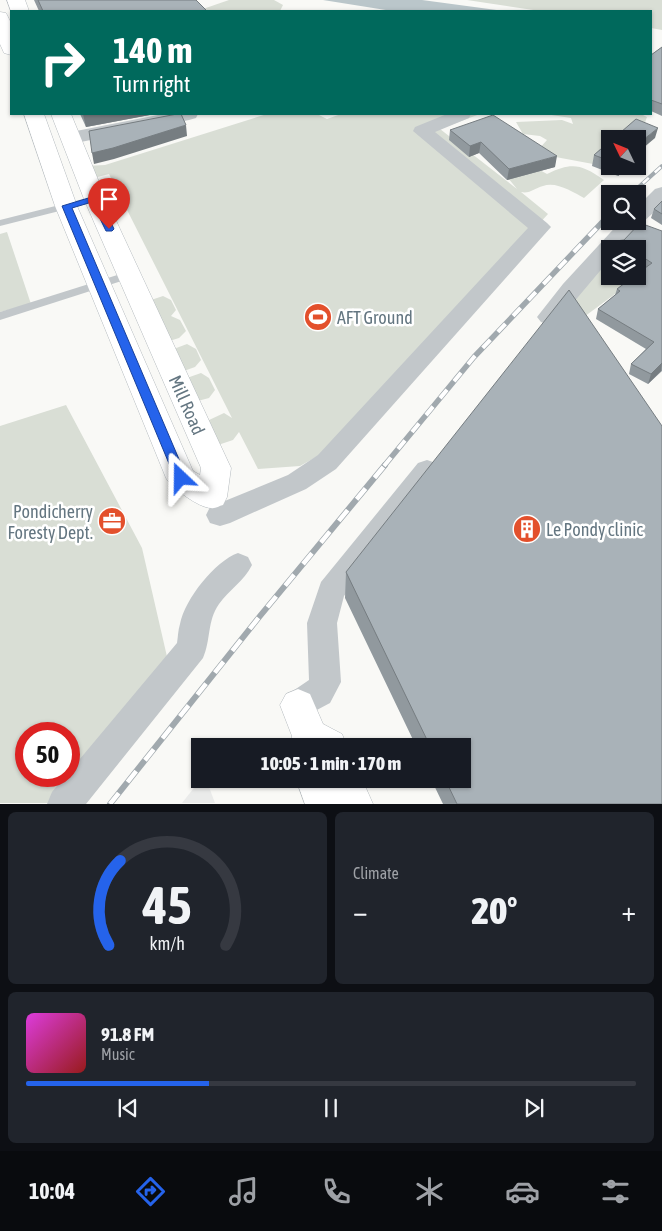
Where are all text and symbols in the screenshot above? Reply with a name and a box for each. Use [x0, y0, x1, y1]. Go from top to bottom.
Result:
icon: right [30, 30, 95, 95]
text: 140 m [113, 30, 192, 70]
text: Turn right [113, 71, 190, 97]
north arrow [601, 130, 646, 175]
map controls [601, 130, 646, 285]
pin [88, 178, 130, 229]
icon: arrive [95, 185, 123, 213]
button: search [601, 185, 646, 230]
button: layers [601, 240, 646, 285]
sports icon: AFT Ground [303, 302, 333, 332]
place label: AFT Ground [337, 307, 413, 328]
street label: Mill Road [165, 372, 209, 438]
position arrow [154, 451, 206, 503]
place label: Pondicherry Foresty Dept. [8, 501, 93, 543]
office icon: Pondicherry Foresty Dept. [97, 506, 127, 536]
building icon: Le Pondy clinic [512, 514, 542, 544]
place label: Le Pondy clinic [546, 519, 643, 540]
speed limit sign: 50 [15, 722, 80, 787]
text: 10:05 · 1 min · 170 m [261, 752, 401, 774]
text: Climate [353, 864, 399, 882]
text: 45 [142, 875, 192, 935]
text: 20° [471, 889, 518, 932]
text: − [353, 895, 368, 927]
text: + [621, 895, 636, 927]
text: km/h [150, 933, 185, 954]
text: 91.8 FM [101, 1023, 154, 1045]
text: Music [101, 1045, 135, 1063]
icon: previous [114, 1094, 142, 1122]
icon: pause [317, 1094, 345, 1122]
icon: next [520, 1094, 548, 1122]
icon: directions [133, 1174, 168, 1209]
icon: music [226, 1174, 261, 1209]
icon: phone [319, 1174, 354, 1209]
icon: climate [412, 1174, 447, 1209]
icon: car [505, 1174, 540, 1209]
icon: filters [598, 1174, 633, 1209]
text: 10:04 [29, 1178, 75, 1204]

